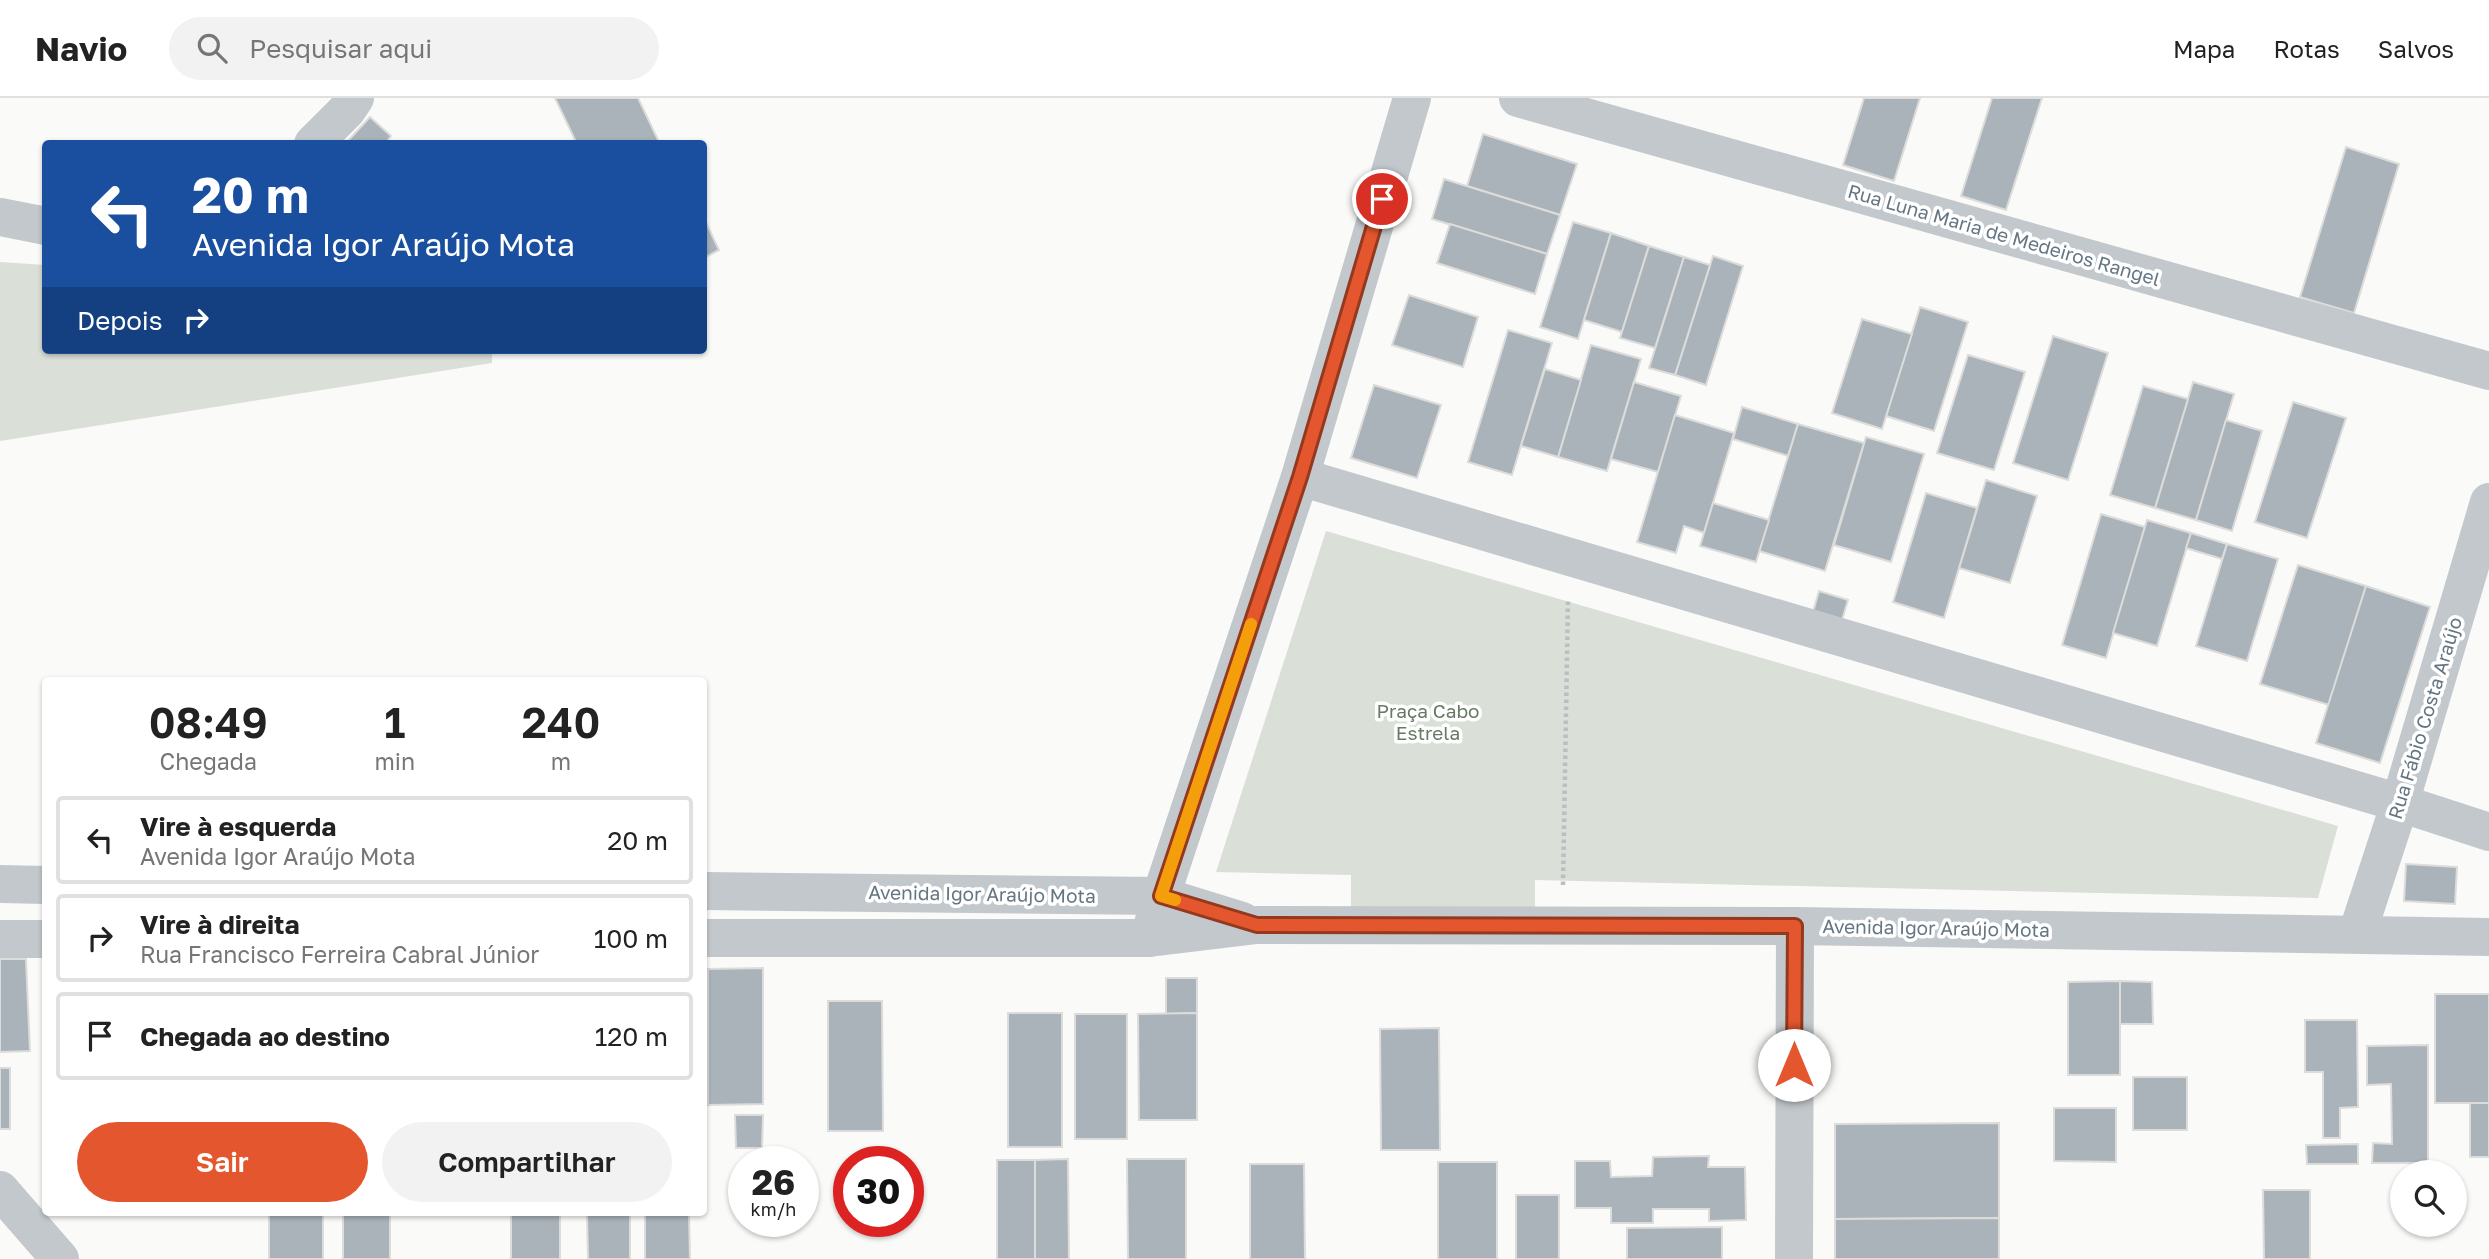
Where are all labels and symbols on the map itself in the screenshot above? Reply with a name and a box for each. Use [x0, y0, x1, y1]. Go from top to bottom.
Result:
pin [1352, 169, 1412, 229]
street label: Rua Luna Maria de Medeiros Rangel [1845, 179, 2163, 290]
street label: Rua Fábio Costa Araújo [2383, 614, 2466, 822]
park label: Praça Cabo Estrela [1377, 699, 1479, 744]
street label: Avenida Igor Araújo Mota [868, 880, 1096, 907]
street label: Avenida Igor Araújo Mota [1822, 914, 2050, 941]
position arrow [1757, 1028, 1831, 1102]
speed limit sign: 30 [833, 1146, 924, 1237]

